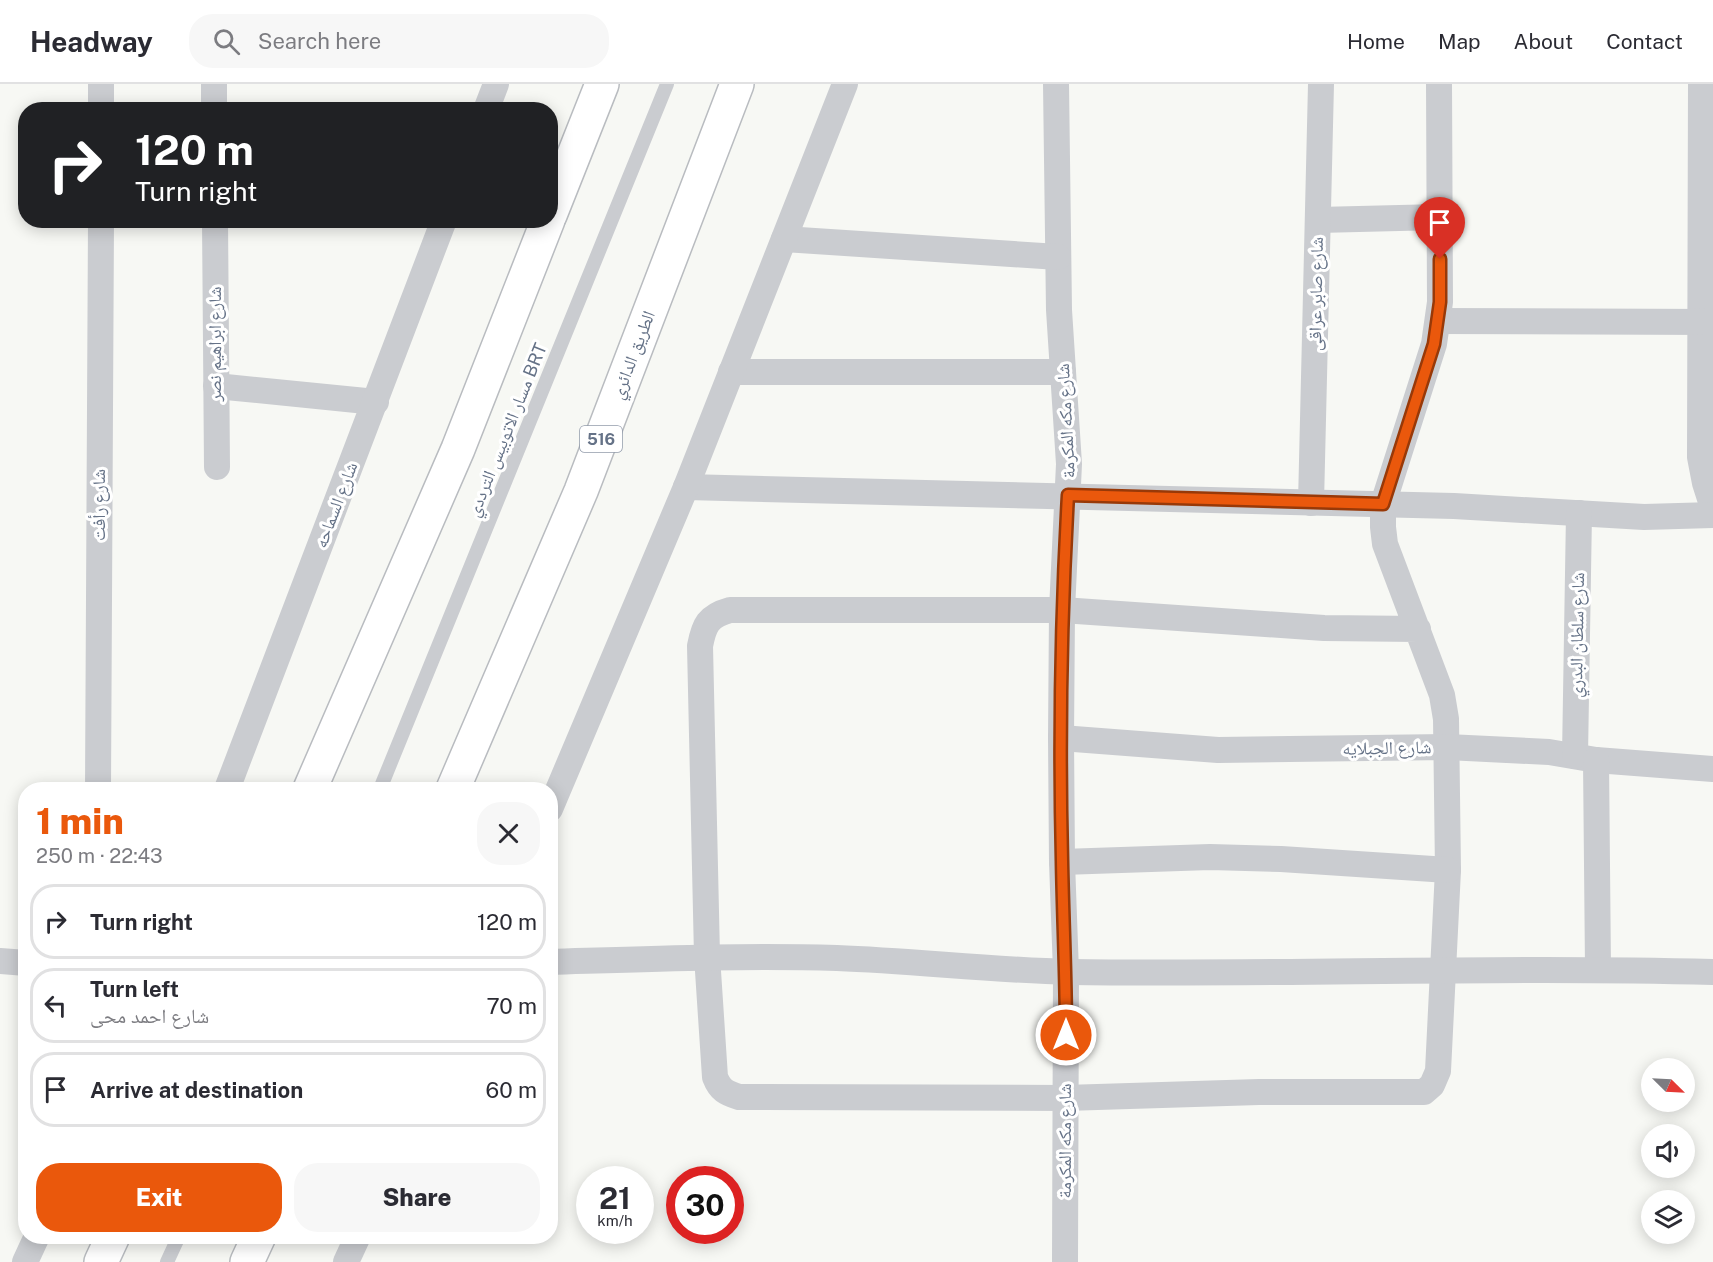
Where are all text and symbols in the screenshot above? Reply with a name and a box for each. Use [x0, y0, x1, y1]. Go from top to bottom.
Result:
search box [189, 14, 609, 68]
text: Headway [30, 25, 153, 58]
icon: search [210, 25, 243, 58]
text: Search here [258, 28, 381, 54]
text: Home [1347, 29, 1405, 54]
text: Map [1438, 29, 1481, 54]
text: About [1514, 29, 1573, 54]
text: Contact [1606, 29, 1683, 54]
text: 120 m [135, 125, 254, 174]
icon: right [36, 126, 114, 204]
text: Turn right [135, 175, 258, 207]
pin [1414, 197, 1465, 259]
icon: arrive [1423, 206, 1456, 239]
street label: شارع صابر عراقى [1304, 237, 1328, 351]
street label: شارع ابراهيم نصر [204, 286, 227, 403]
street label: الطريق الدائري [606, 308, 663, 404]
street label: مسار الاتوبيس الترددي BRT [462, 340, 555, 521]
street label: شارع مكه المكرمة [1052, 363, 1080, 479]
road number: 516 [580, 426, 622, 452]
street label: شارع السماحه [310, 459, 362, 551]
street label: شارع رأفت [88, 469, 110, 541]
street label: شارع سلطان البدري [1565, 572, 1593, 698]
street label: شارع الجبلايه [1342, 736, 1432, 760]
text: 1 min [36, 800, 124, 842]
button: close [477, 802, 540, 865]
text: 250 m · 22:43 [36, 844, 163, 868]
icon: right [39, 905, 72, 938]
text: Turn right [90, 909, 193, 935]
text: 120 m [477, 909, 537, 935]
text: Turn left [90, 976, 179, 1002]
icon: left [39, 989, 72, 1022]
text: 70 m [486, 993, 537, 1019]
position arrow [1034, 1003, 1098, 1067]
text: شارع احمد محى [90, 1004, 209, 1028]
north arrow [1641, 1058, 1695, 1112]
map controls [1641, 1058, 1695, 1244]
icon: arrive [39, 1073, 72, 1106]
text: Arrive at destination [90, 1077, 303, 1103]
text: 60 m [486, 1077, 537, 1103]
street label: شارع مكه المكرمة [1054, 1084, 1076, 1198]
button: sound [1641, 1124, 1695, 1178]
button: Exit [36, 1163, 282, 1232]
button: Share [294, 1163, 540, 1232]
speed limit sign: 30 [666, 1166, 744, 1244]
text: 21 [599, 1180, 631, 1216]
button: layers [1641, 1190, 1695, 1244]
text: km/h [597, 1212, 633, 1229]

